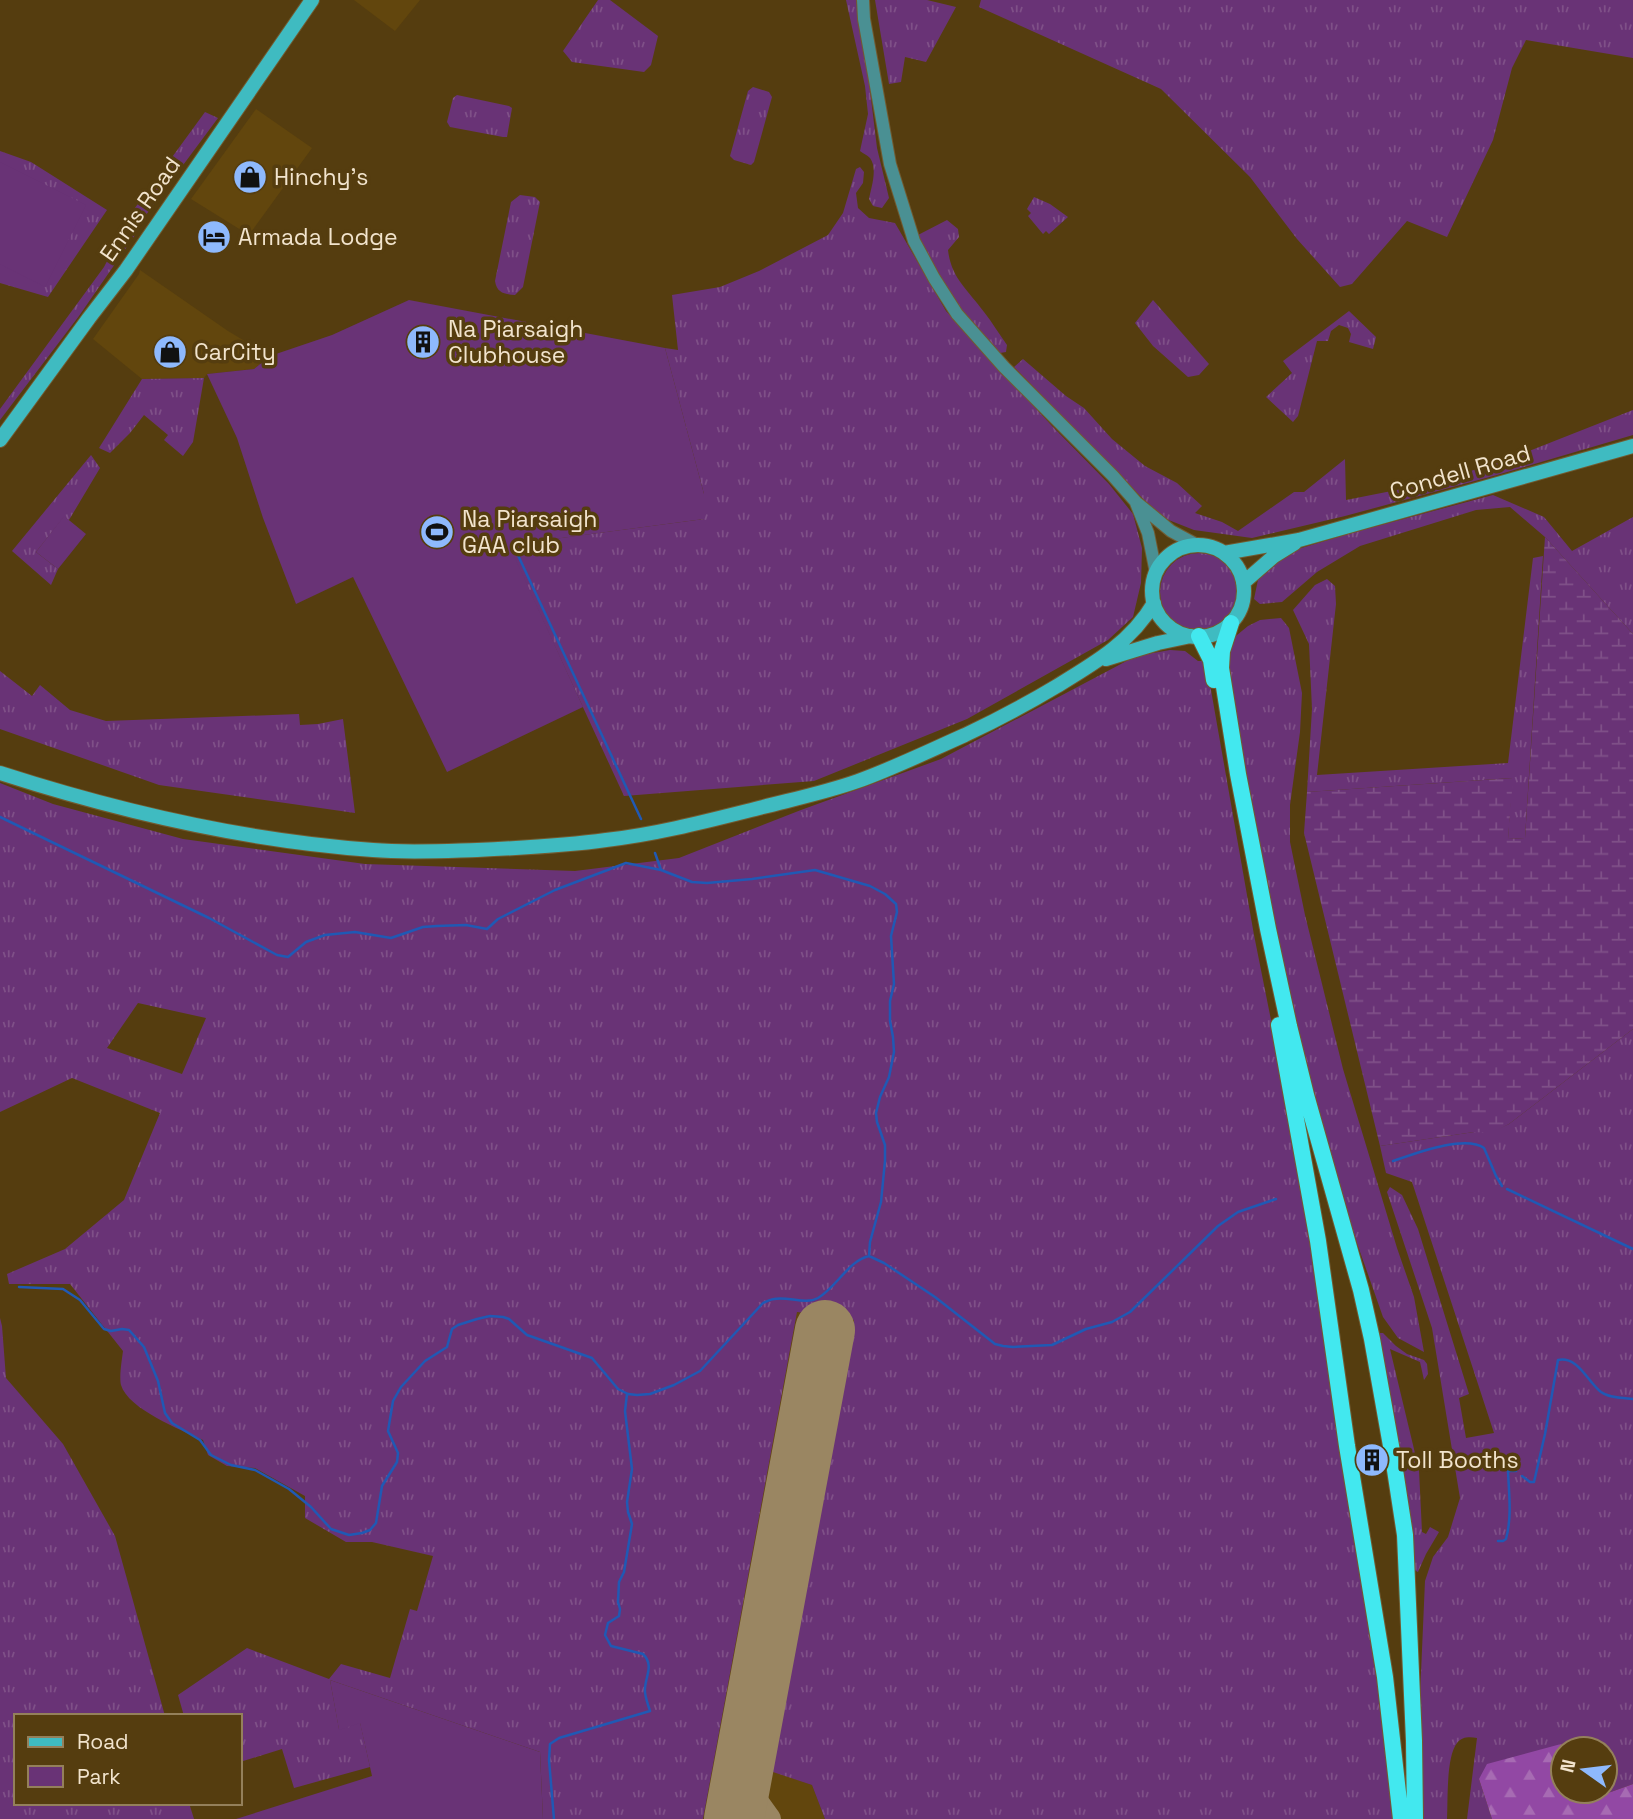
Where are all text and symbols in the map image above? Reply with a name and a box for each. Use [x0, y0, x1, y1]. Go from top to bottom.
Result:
street label: Ennis Road [93, 151, 187, 267]
shop icon: Hinchy's [231, 158, 269, 196]
place label: Hinchy's [274, 162, 368, 192]
hotel icon: Armada Lodge [195, 218, 233, 256]
place label: Armada Lodge [238, 222, 398, 252]
place label: Na Piarsaigh Clubhouse [448, 314, 583, 370]
building icon: Na Piarsaigh Clubhouse [404, 323, 442, 361]
shop icon: CarCity [151, 333, 189, 371]
place label: CarCity [194, 337, 276, 367]
street label: Condell Road [1386, 438, 1534, 506]
place label: Na Piarsaigh GAA club [462, 504, 597, 560]
sports icon: Na Piarsaigh GAA club [418, 513, 456, 551]
building icon: Toll Booths [1353, 1441, 1391, 1479]
place label: Toll Booths [1396, 1445, 1519, 1475]
legend [14, 1714, 242, 1805]
text: Road [77, 1728, 129, 1755]
north arrow [1549, 1735, 1619, 1805]
text: N [1554, 1757, 1582, 1775]
text: Park [77, 1763, 121, 1790]

